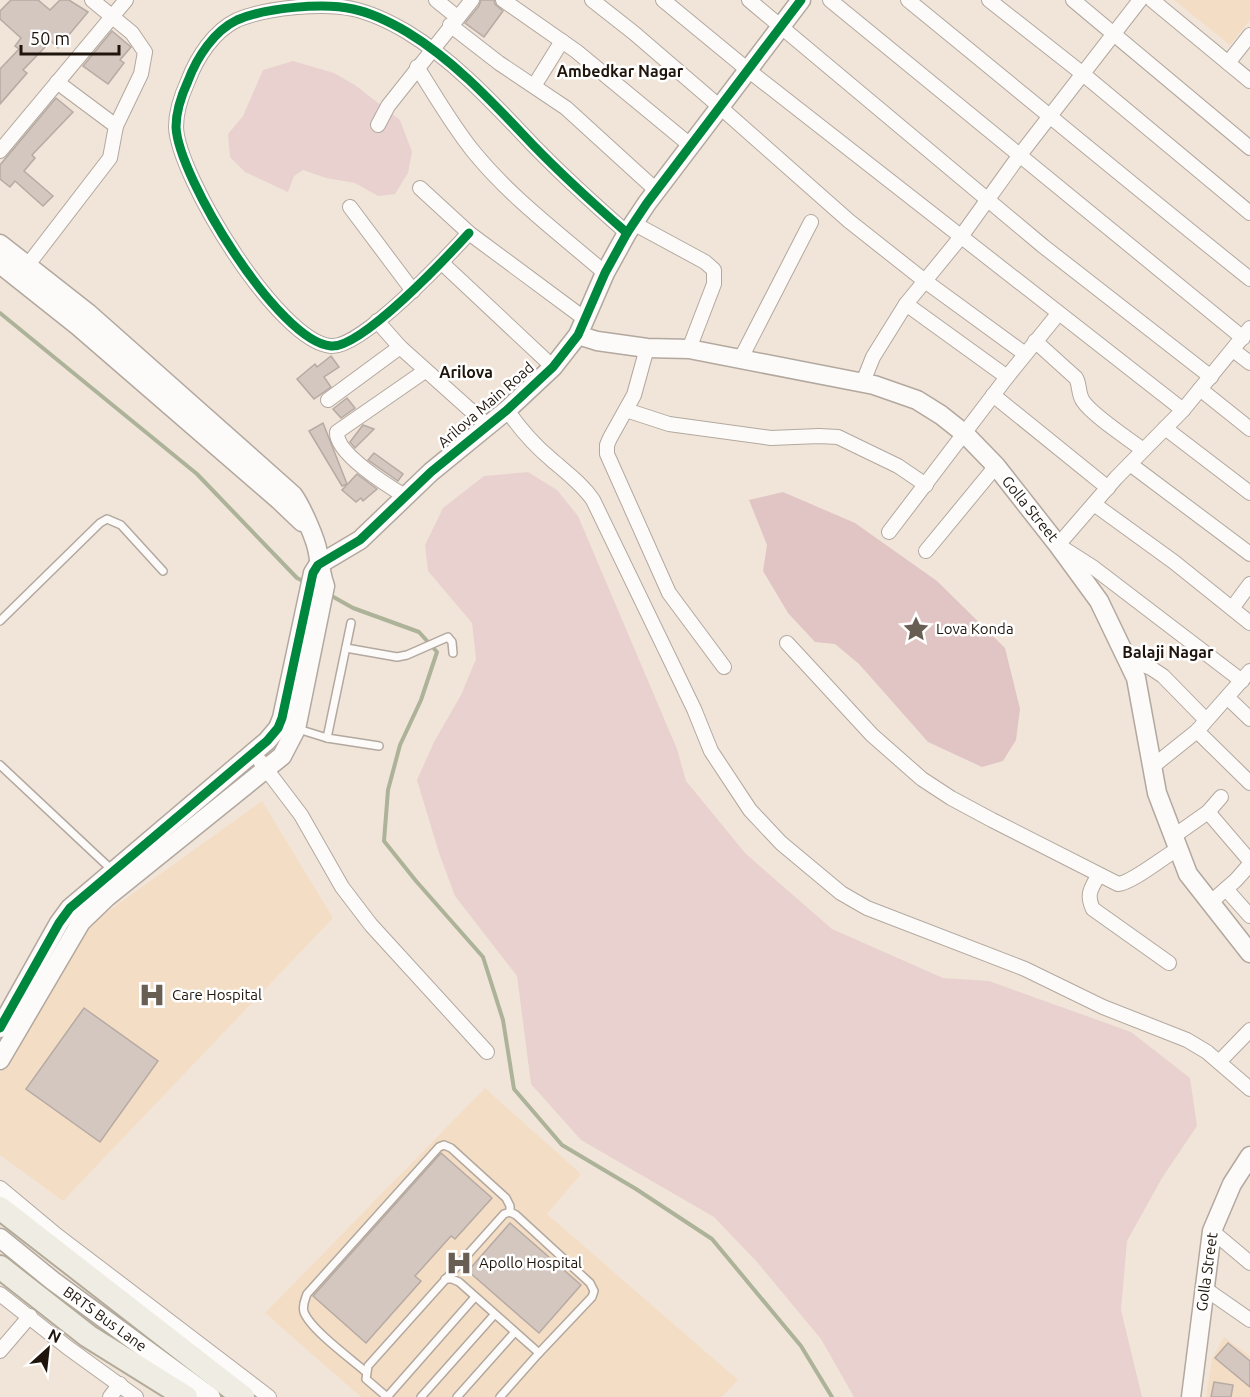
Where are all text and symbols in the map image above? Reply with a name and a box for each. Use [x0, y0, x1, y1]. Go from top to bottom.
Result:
scale bar [21, 18, 118, 56]
text: 50 m [30, 28, 70, 48]
district label: Ambedkar Nagar [557, 62, 684, 80]
street label: Arilova Main Road [434, 358, 537, 451]
district label: Arilova [439, 363, 493, 381]
street label: Golla Street [999, 472, 1062, 545]
place icon: Lova Konda [901, 614, 931, 644]
place label: Lova Konda [936, 620, 1014, 637]
district label: Balaji Nagar [1122, 643, 1214, 661]
hospital icon: Care Hospital [137, 980, 167, 1010]
place label: Care Hospital [172, 986, 262, 1003]
street label: Golla Street [1193, 1231, 1220, 1313]
hospital icon: Apollo Hospital [444, 1248, 474, 1278]
place label: Apollo Hospital [479, 1254, 582, 1271]
street label: BRTS Bus Lane [60, 1283, 150, 1354]
north arrow [18, 1319, 78, 1379]
text: N [45, 1325, 64, 1346]

